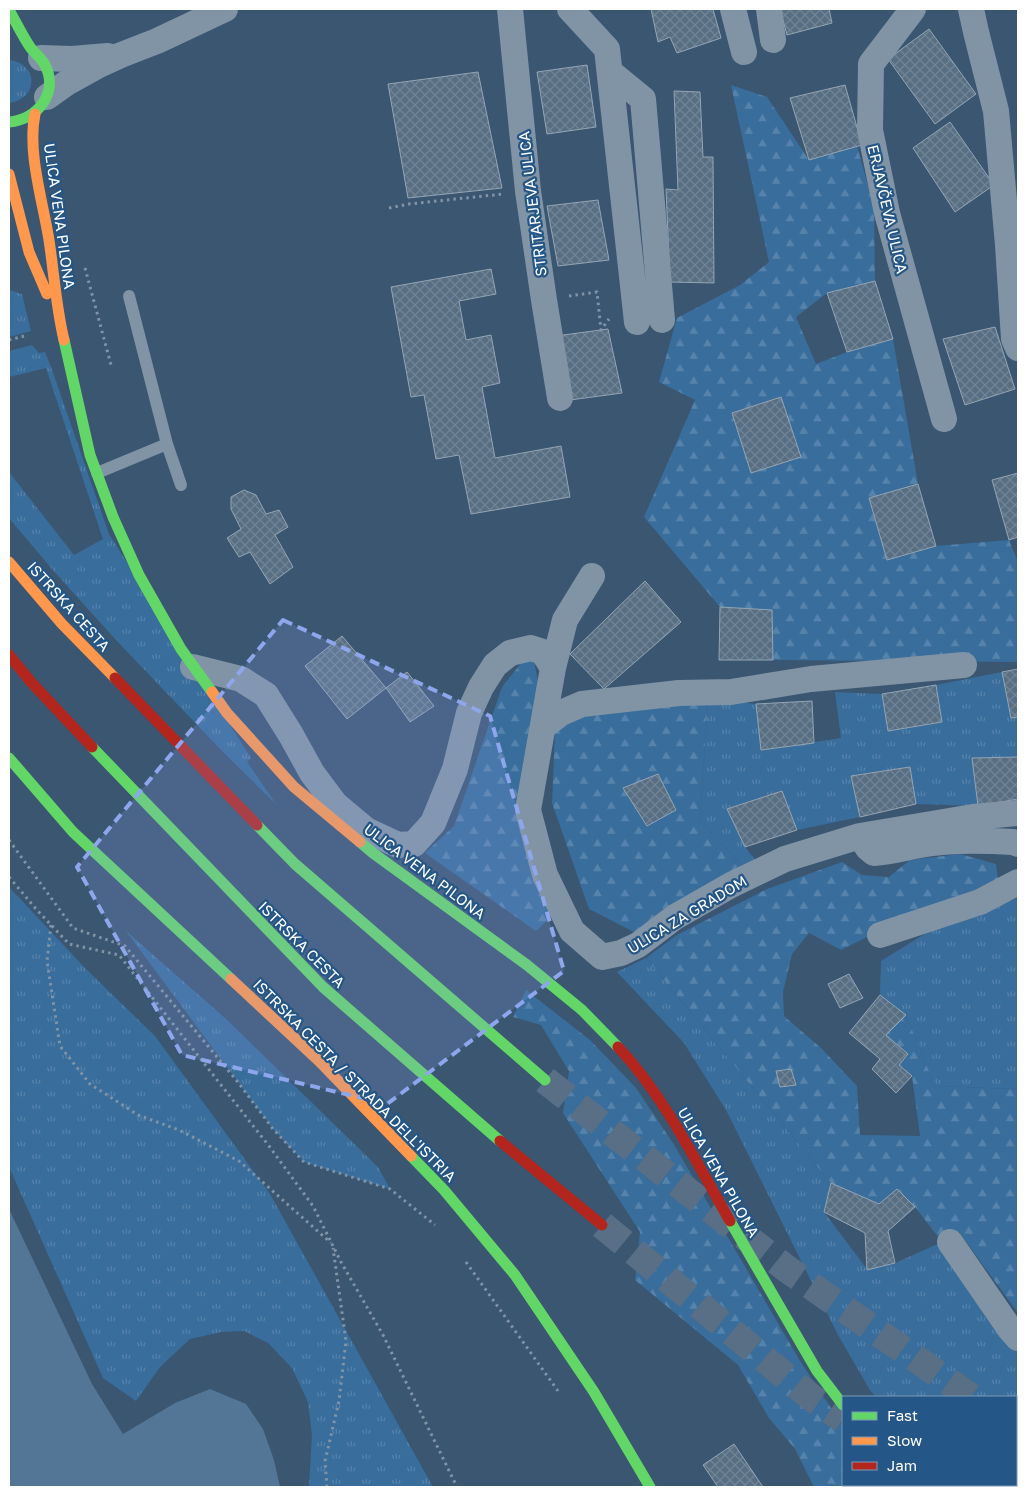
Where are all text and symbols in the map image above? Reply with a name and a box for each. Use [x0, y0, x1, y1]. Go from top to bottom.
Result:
street label: STRITARJEVA ULICA [514, 130, 550, 278]
street label: ULICA VENA PILONA [41, 142, 79, 290]
street label: ERJAVČEVA ULICA [864, 143, 912, 275]
street label: ISTRSKA CESTA [24, 557, 114, 655]
street label: ULICA VENA PILONA [361, 819, 489, 923]
street label: ULICA ZA GRADOM [624, 871, 750, 957]
street label: ISTRSKA CESTA [255, 897, 349, 991]
street label: ISTRSKA CESTA / STRADA DELL'ISTRIA [250, 975, 460, 1185]
street label: ULICA VENA PILONA [674, 1104, 764, 1240]
legend [842, 1396, 1017, 1486]
text: Fast [887, 1406, 918, 1424]
text: Slow [887, 1431, 922, 1449]
text: Jam [887, 1456, 917, 1474]

